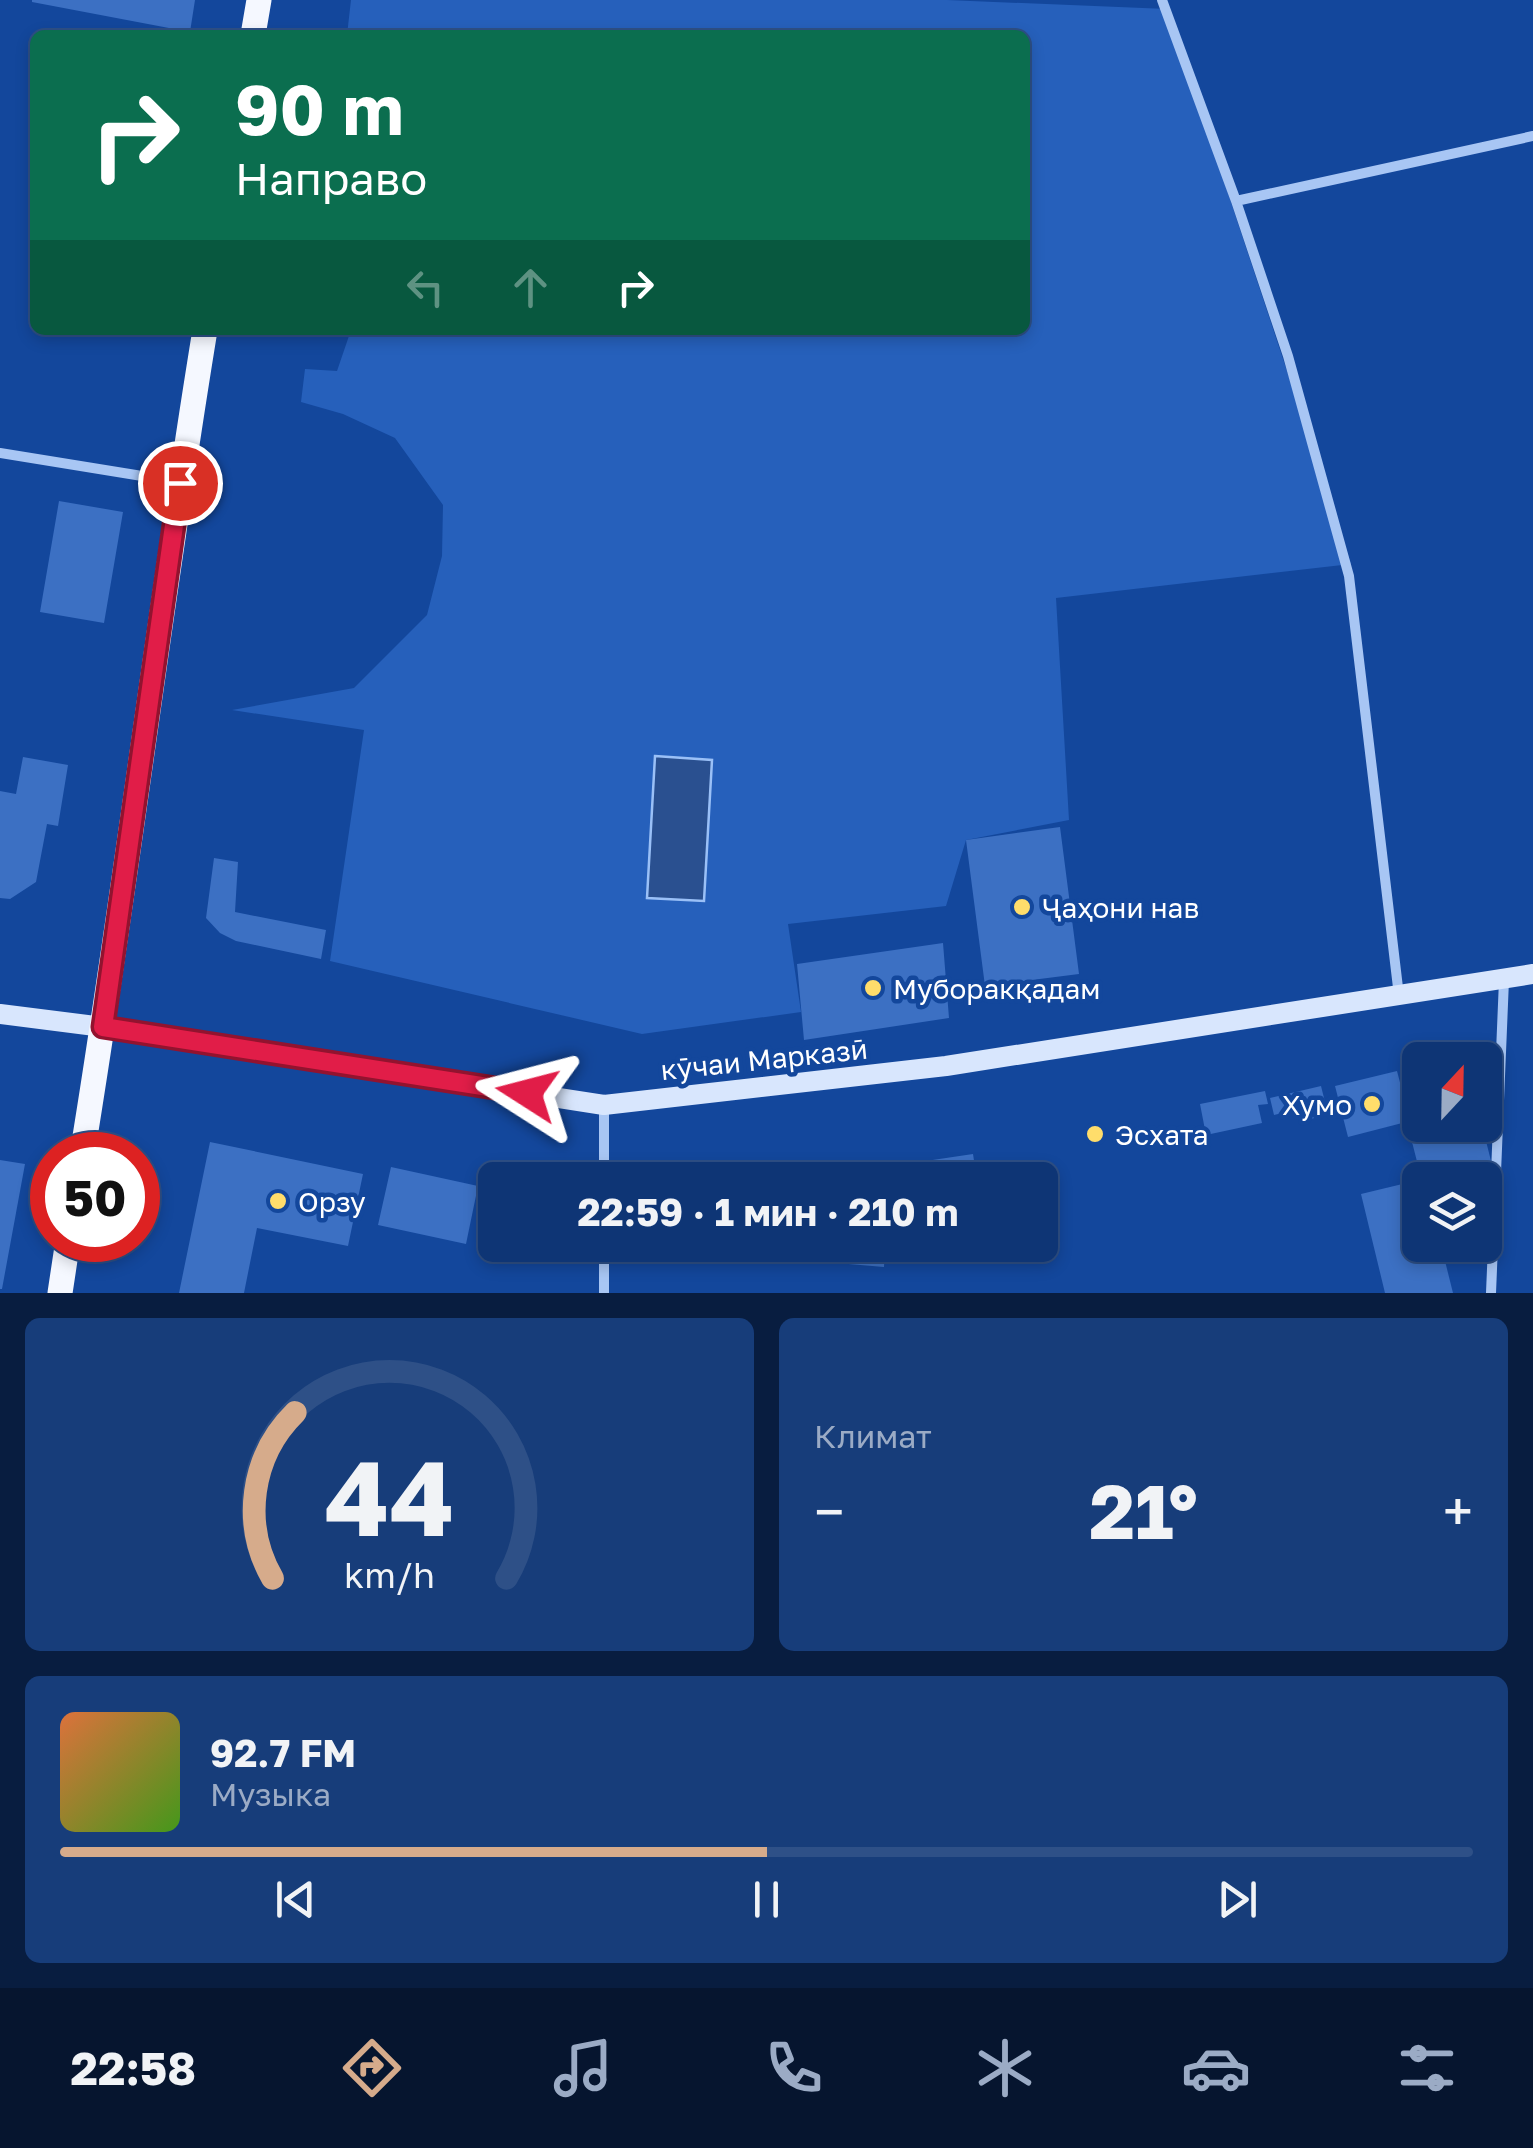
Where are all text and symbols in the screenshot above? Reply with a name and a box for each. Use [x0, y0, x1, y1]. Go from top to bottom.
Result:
text: 90 m [235, 66, 404, 150]
icon: right [70, 70, 200, 200]
text: Направо [235, 151, 427, 205]
icon: left [398, 260, 453, 315]
icon: ahead [503, 260, 558, 315]
icon: right [608, 260, 663, 315]
pin [138, 441, 223, 526]
icon: arrive [153, 456, 208, 511]
place label: Ҷаҳони нав [1042, 891, 1199, 924]
marker: Ҷаҳони нав [1011, 896, 1033, 918]
place label: Муборакқадам [893, 972, 1100, 1005]
marker: Муборакқадам [862, 977, 884, 999]
street label: кӯчаи Марказӣ [659, 1032, 869, 1086]
position arrow [475, 1041, 579, 1145]
north arrow [1402, 1042, 1502, 1142]
map controls [1402, 1042, 1502, 1262]
place label: Хумо [1282, 1088, 1352, 1121]
marker: Хумо [1361, 1093, 1383, 1115]
place label: Эсхата [1115, 1118, 1209, 1151]
marker: Эсхата [1084, 1123, 1106, 1145]
speed limit sign: 50 [30, 1132, 160, 1262]
button: layers [1402, 1162, 1502, 1262]
place label: Орзу [298, 1185, 366, 1218]
text: 22:59 · 1 мин · 210 m [577, 1189, 959, 1234]
marker: Орзу [267, 1190, 289, 1212]
text: Климат [814, 1417, 932, 1455]
text: 44 [324, 1434, 455, 1559]
text: 21° [1089, 1465, 1198, 1556]
text: − [814, 1478, 844, 1544]
text: + [1443, 1478, 1473, 1544]
text: km/h [344, 1553, 435, 1596]
text: 92.7 FM [210, 1730, 356, 1775]
text: Музыка [210, 1775, 331, 1813]
icon: previous [268, 1872, 323, 1927]
icon: pause [739, 1872, 794, 1927]
icon: next [1210, 1872, 1265, 1927]
icon: directions [337, 2033, 407, 2103]
icon: music [548, 2033, 618, 2103]
icon: phone [759, 2033, 829, 2103]
icon: climate [970, 2033, 1040, 2103]
icon: car [1181, 2033, 1251, 2103]
icon: filters [1392, 2033, 1462, 2103]
text: 22:58 [71, 2041, 196, 2095]

